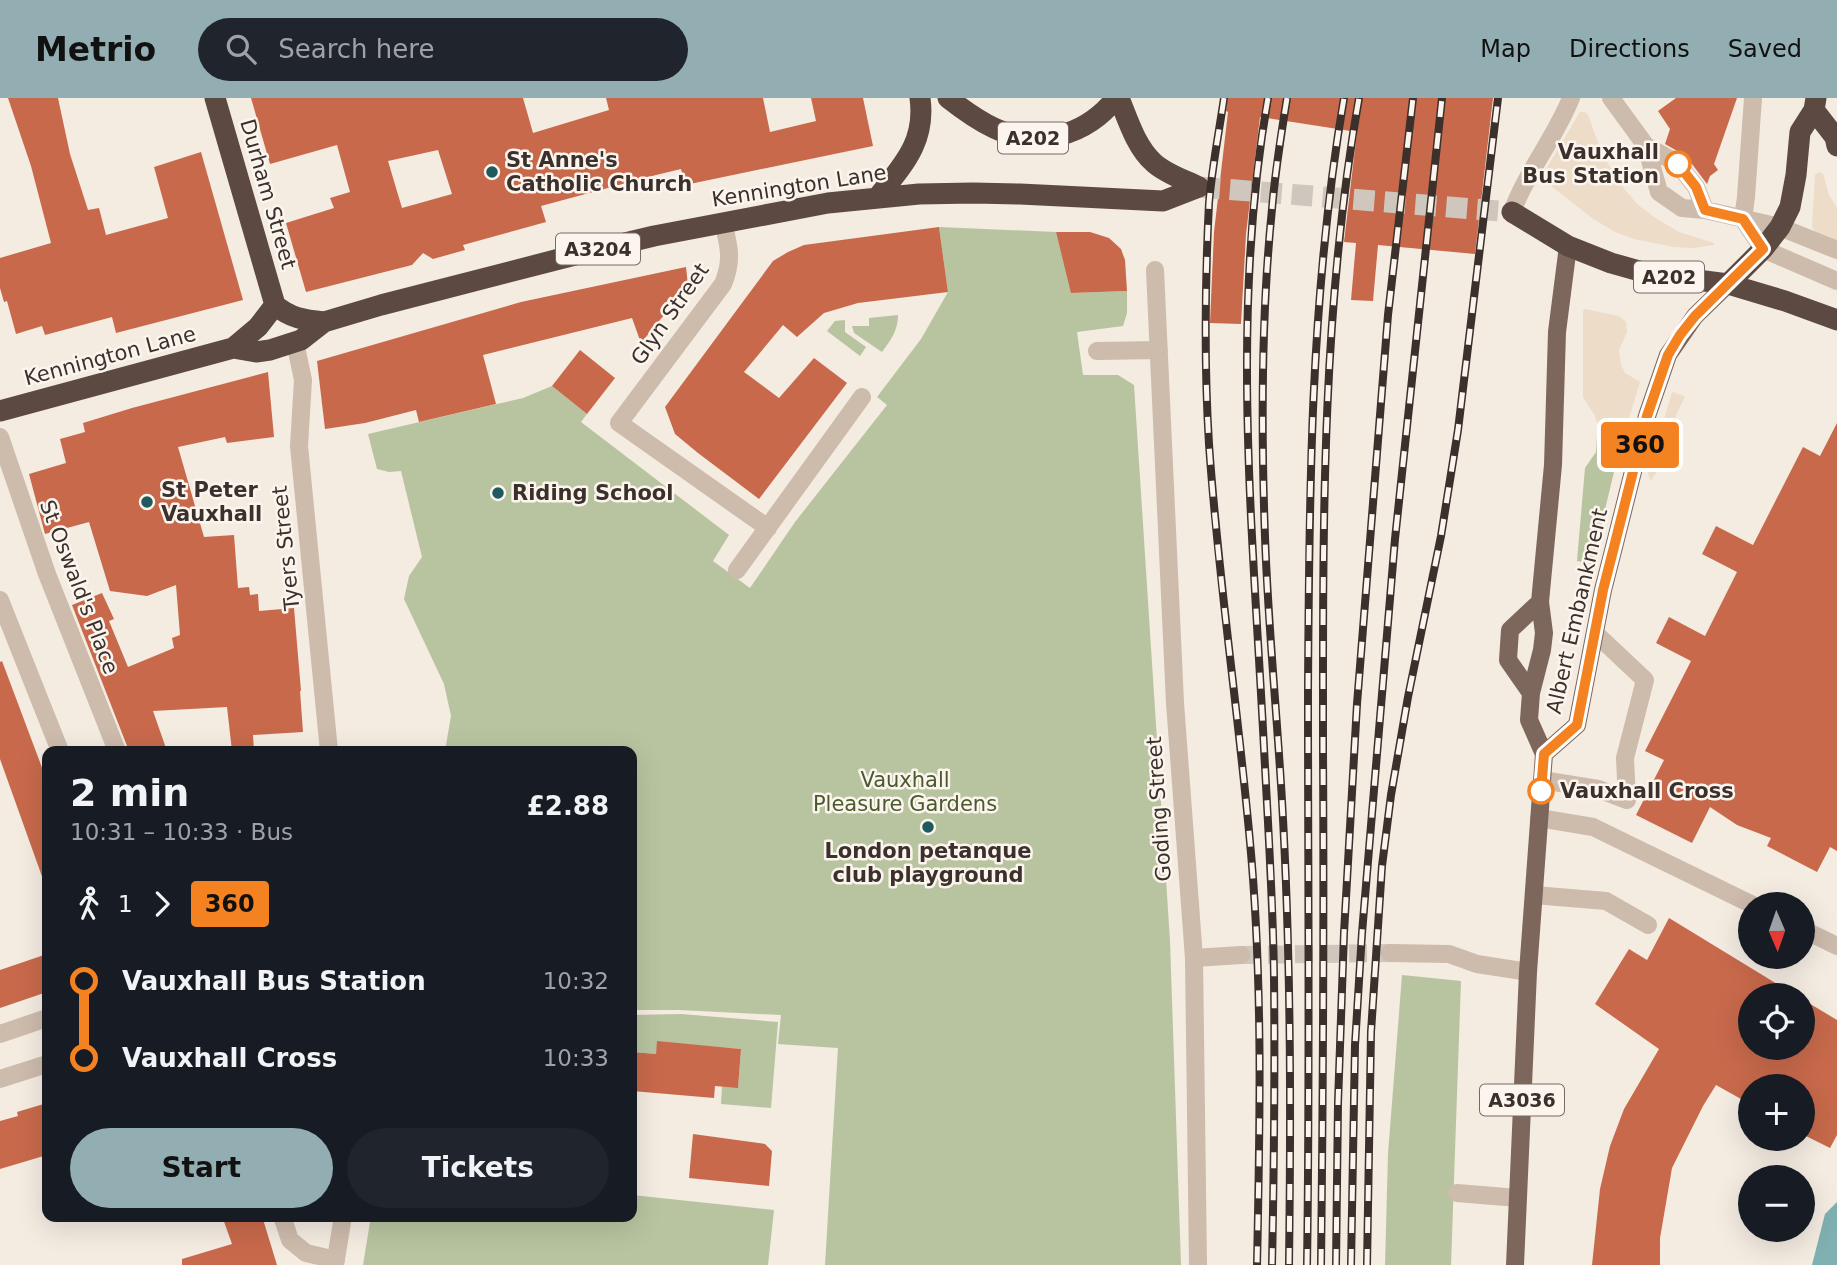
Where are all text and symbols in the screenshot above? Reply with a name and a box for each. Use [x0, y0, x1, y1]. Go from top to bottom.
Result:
search box [198, 18, 688, 81]
text: Metrio [35, 30, 156, 69]
icon: search [222, 30, 260, 68]
text: Search here [278, 34, 434, 64]
text: Map [1480, 35, 1531, 63]
text: Directions [1569, 35, 1690, 63]
text: Saved [1728, 35, 1802, 63]
street label: Durham Street [235, 116, 301, 272]
road number: A202 [998, 122, 1068, 154]
place label: Vauxhall Bus Station [1522, 140, 1659, 188]
place label: St Anne's Catholic Church [506, 148, 692, 196]
marker: Vauxhall Bus Station [1665, 151, 1691, 177]
street label: Kennington Lane [710, 160, 888, 212]
marker: St Anne's Catholic Church [484, 164, 500, 180]
road number: A3204 [556, 234, 640, 265]
street label: Glyn Street [626, 259, 714, 369]
road number: A202 [1634, 262, 1704, 293]
street label: Kennington Lane [22, 322, 198, 390]
line badge: 360 [1600, 422, 1680, 468]
text: 360 [1615, 431, 1665, 459]
place label: St Peter Vauxhall [161, 478, 262, 526]
place label: Riding School [512, 481, 673, 505]
street label: Tyers Street [268, 485, 305, 612]
marker: Riding School [490, 485, 506, 501]
marker: St Peter Vauxhall [139, 494, 155, 510]
street label: St Oswald's Place [35, 497, 123, 677]
street label: Albert Embankment [1542, 506, 1612, 716]
street label: Goding Street [1142, 736, 1176, 882]
park label: Vauxhall Pleasure Gardens [813, 768, 997, 816]
text: 2 min [70, 771, 189, 815]
marker: Vauxhall Cross [1528, 778, 1554, 804]
place label: Vauxhall Cross [1560, 779, 1734, 803]
text: £2.88 [527, 791, 609, 821]
text: 10:31 – 10:33 · Bus [70, 819, 293, 845]
marker: London petanque club playground [920, 819, 936, 835]
place label: London petanque club playground [824, 839, 1032, 887]
icon: walk [70, 885, 108, 923]
icon: forward [143, 885, 181, 923]
text: 360 [205, 890, 255, 918]
text: 1 [118, 891, 133, 917]
north arrow [1738, 892, 1815, 970]
map controls [1738, 892, 1815, 1242]
text: Vauxhall Bus Station [122, 966, 426, 996]
text: 10:32 [543, 968, 609, 994]
button: locate [1738, 983, 1815, 1060]
text: Vauxhall Cross [122, 1043, 337, 1073]
text: 10:33 [543, 1045, 609, 1071]
button: + [1738, 1074, 1815, 1151]
road number: A3036 [1480, 1084, 1564, 1116]
button: Start [70, 1128, 333, 1208]
button: Tickets [347, 1128, 609, 1208]
button: − [1738, 1165, 1815, 1242]

